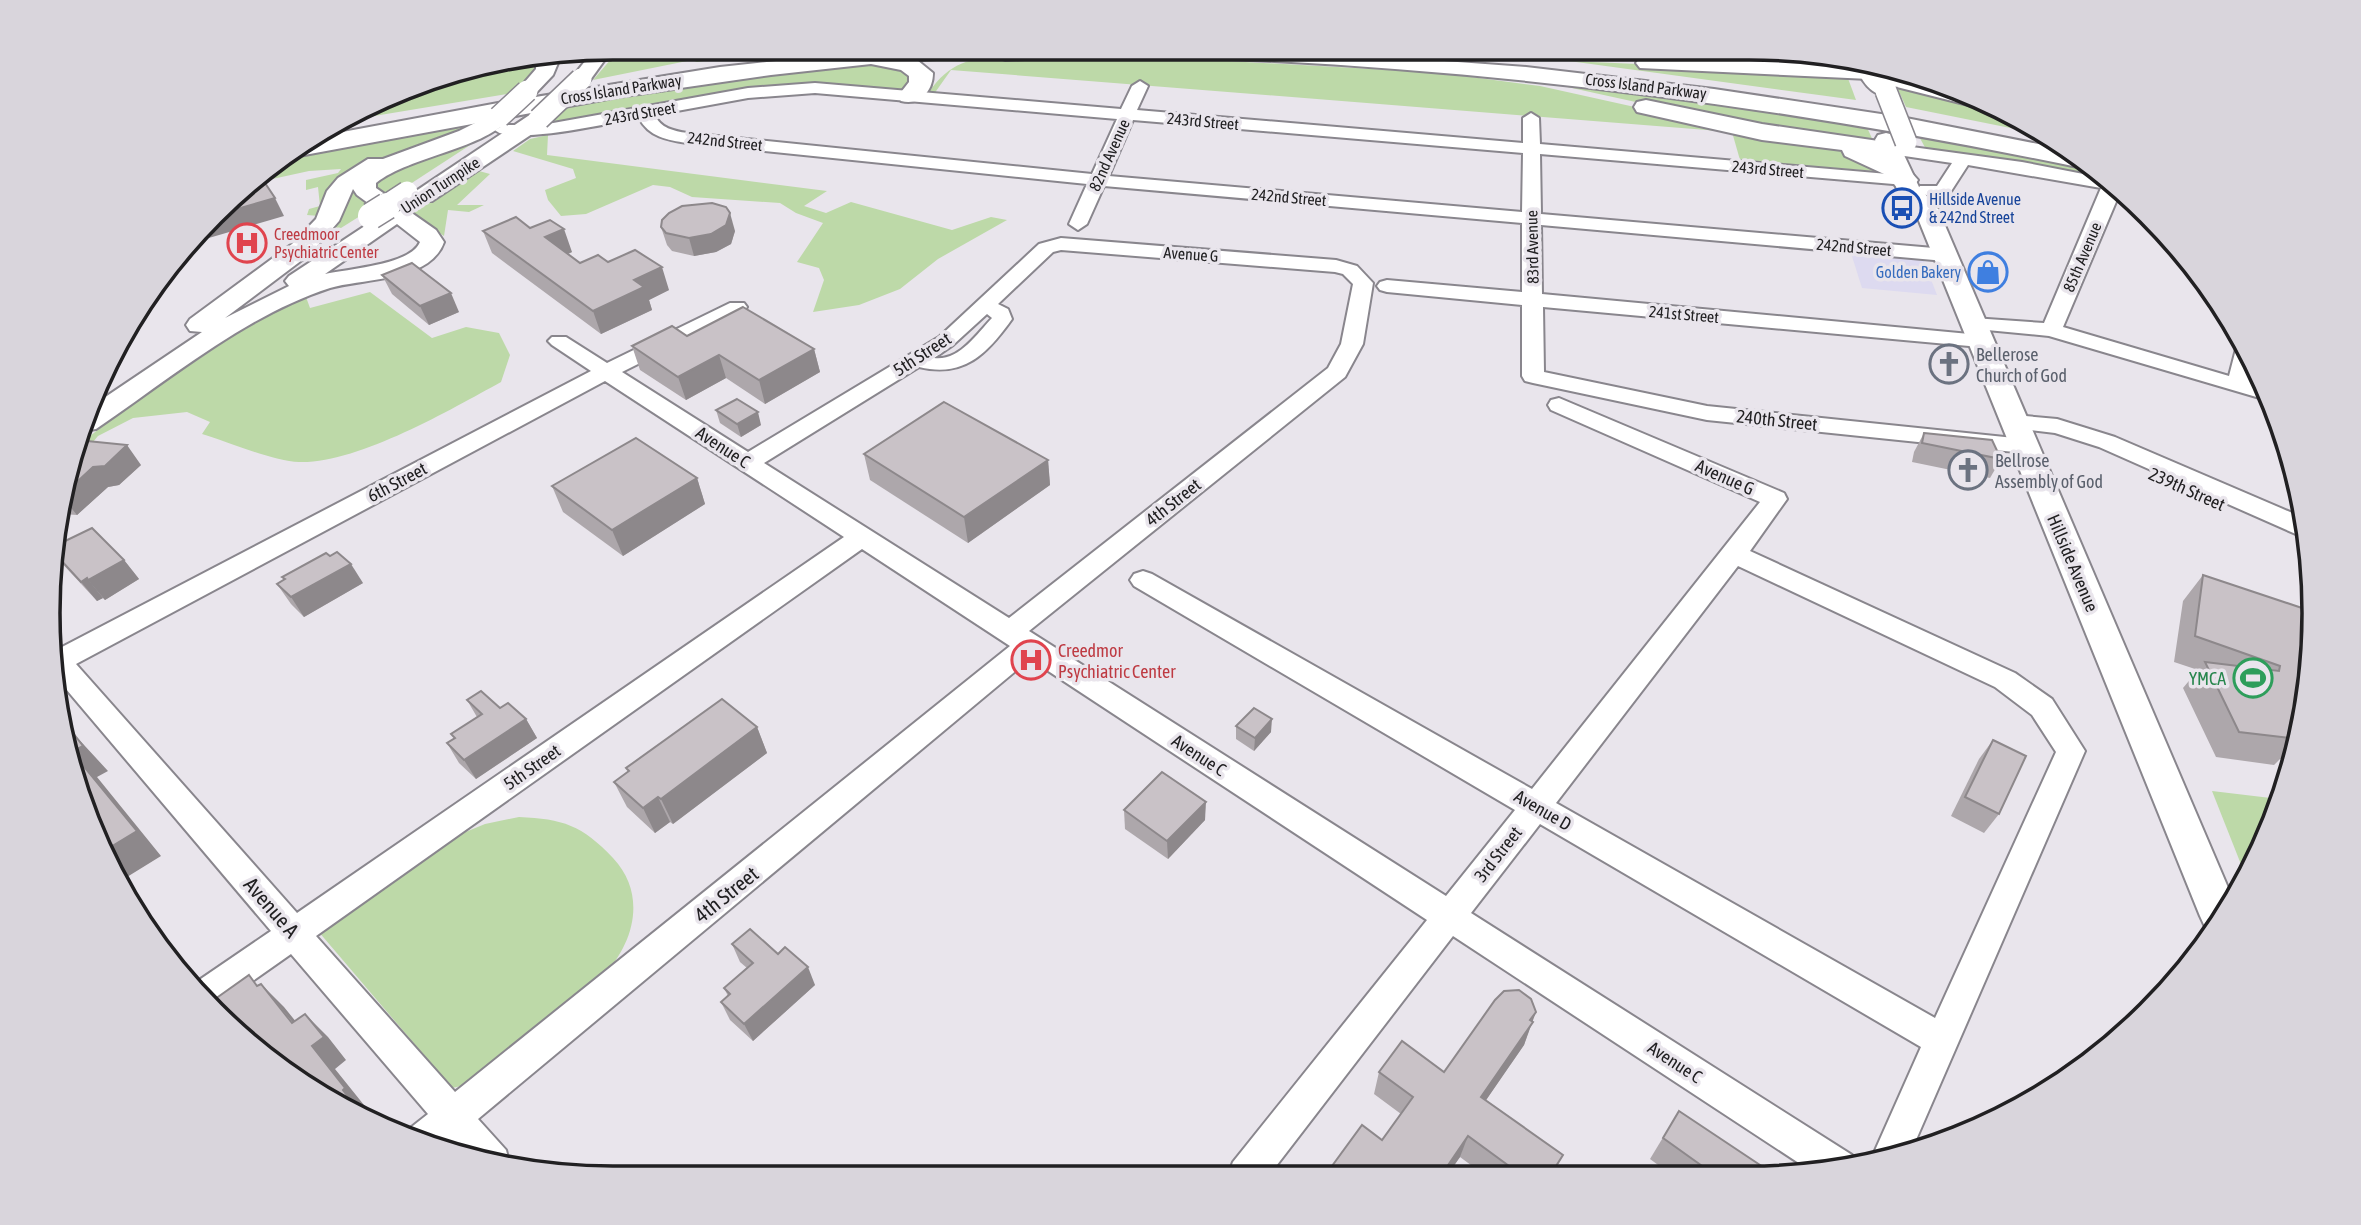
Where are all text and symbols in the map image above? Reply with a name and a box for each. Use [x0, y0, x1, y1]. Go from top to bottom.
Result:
street label: Cross Island Parkway [1584, 70, 1708, 103]
street label: Cross Island Parkway [559, 71, 683, 108]
street label: 243rd Street [603, 98, 677, 128]
street label: 243rd Street [1166, 109, 1240, 133]
street label: 82nd Avenue [1085, 116, 1133, 194]
street label: 242nd Street [687, 128, 764, 154]
street label: Union Turnpike [397, 153, 483, 218]
street label: 243rd Street [1731, 157, 1805, 181]
street label: 242nd Street [1251, 185, 1328, 209]
bus stop icon: Hillside Avenue & 242nd Street [1881, 187, 1923, 229]
place label: Hillside Avenue & 242nd Street [1929, 190, 2021, 226]
street label: 83rd Avenue [1522, 210, 1542, 284]
street label: 85th Avenue [2059, 219, 2105, 295]
hospital icon: Creedmoor Psychiatric Center [226, 222, 268, 264]
place label: Creedmoor Psychiatric Center [274, 225, 379, 262]
street label: 242nd Street [1816, 235, 1893, 259]
street label: Avenue G [1163, 243, 1219, 265]
shop icon: Golden Bakery [1967, 251, 2009, 293]
place label: Golden Bakery [1876, 263, 1961, 282]
street label: 241st Street [1648, 302, 1720, 326]
street label: 5th Street [889, 328, 955, 380]
church icon: Bellerose Church of God [1928, 343, 1970, 385]
place label: Bellerose Church of God [1976, 344, 2067, 386]
street label: 240th Street [1735, 405, 1819, 435]
street label: Avenue C [692, 422, 754, 472]
church icon: Bellrose Assembly of God [1947, 449, 1989, 491]
place label: Bellrose Assembly of God [1995, 450, 2103, 492]
street label: Avenue G [1692, 455, 1758, 499]
street label: 6th Street [364, 458, 430, 506]
street label: 239th Street [2146, 463, 2228, 515]
street label: 4th Street [1141, 474, 1205, 530]
street label: Hillside Avenue [2043, 511, 2103, 615]
hospital icon: Creedmor Psychiatric Center [1010, 639, 1052, 681]
place label: Creedmor Psychiatric Center [1058, 640, 1176, 682]
sports icon: YMCA [2232, 657, 2274, 699]
place label: YMCA [2189, 668, 2226, 689]
street label: Avenue C [1168, 730, 1230, 780]
street label: 5th Street [500, 740, 564, 794]
street label: Avenue D [1511, 785, 1575, 835]
street label: 3rd Street [1470, 822, 1526, 886]
street label: 4th Street [689, 861, 763, 927]
street label: Avenue A [240, 872, 305, 942]
street label: Avenue C [1644, 1037, 1706, 1087]

